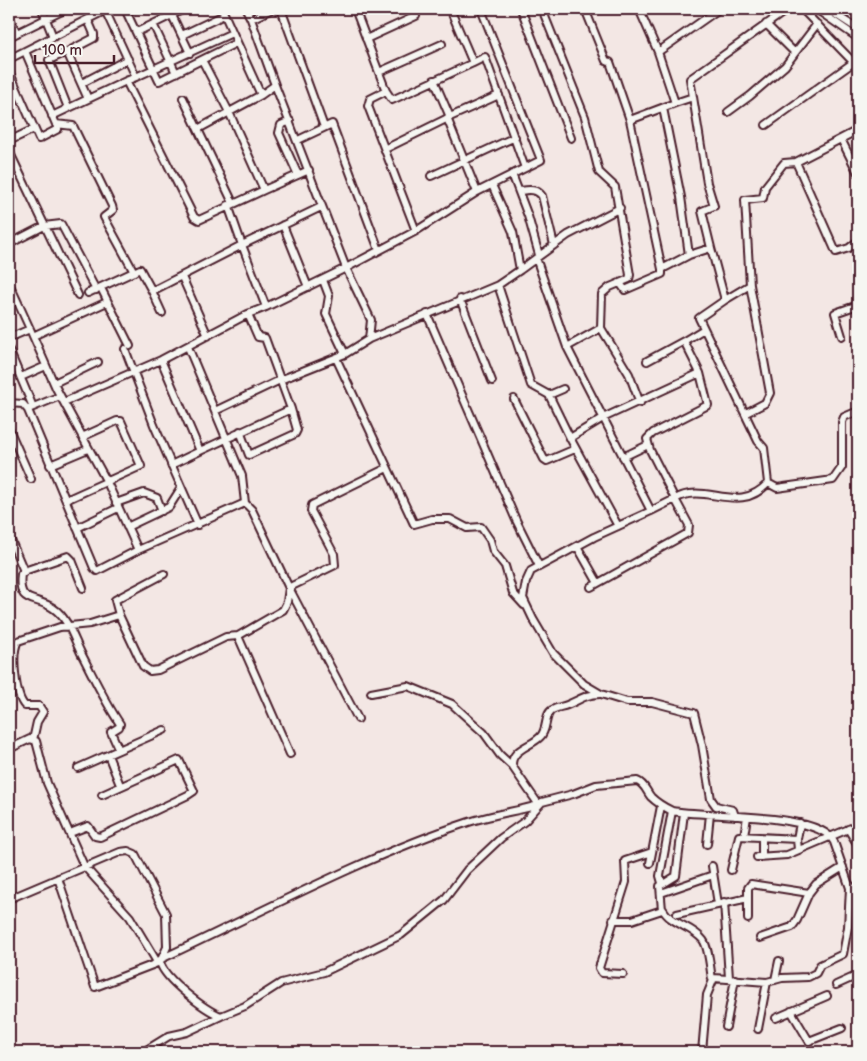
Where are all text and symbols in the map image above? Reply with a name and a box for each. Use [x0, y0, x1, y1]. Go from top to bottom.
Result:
scale bar [35, 32, 114, 64]
text: 100 m [42, 41, 82, 60]

